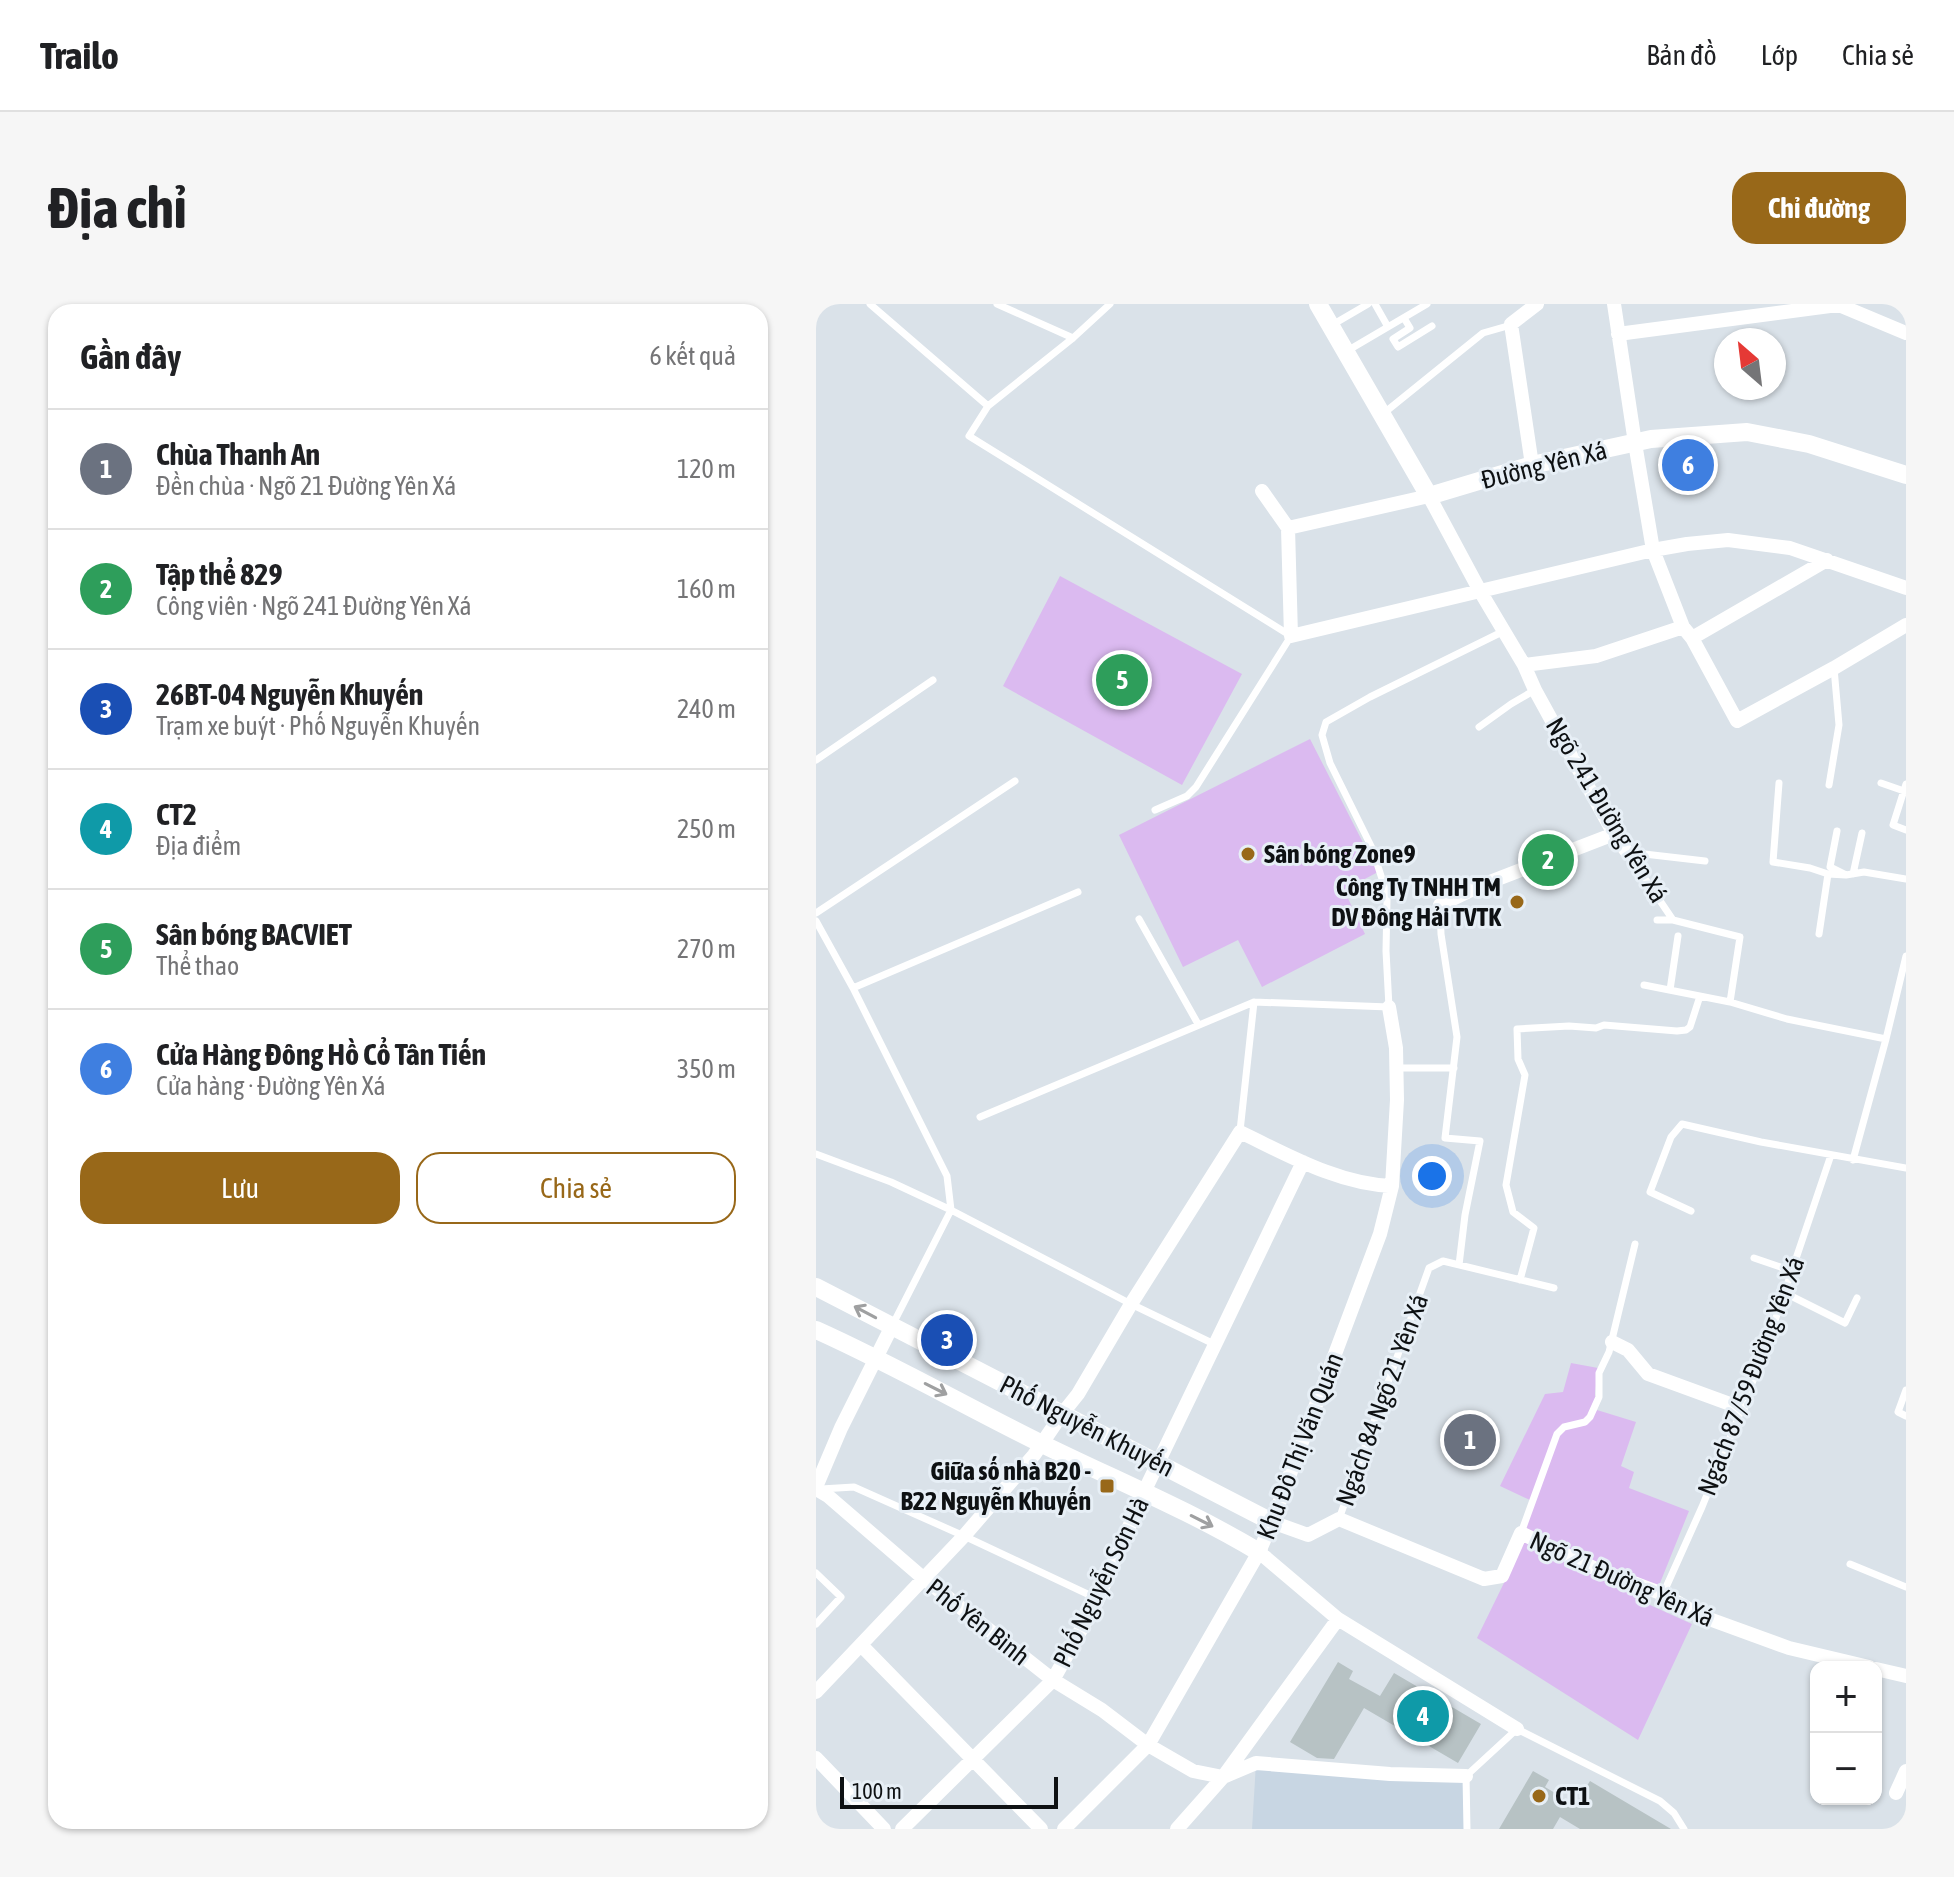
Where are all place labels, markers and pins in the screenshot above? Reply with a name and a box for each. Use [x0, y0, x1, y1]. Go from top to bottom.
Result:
pin: 6 [1662, 435, 1714, 495]
pin: 5 [1096, 650, 1148, 710]
pin: 2 [1522, 830, 1574, 890]
place label: Sân bóng Zone9 [1264, 839, 1416, 869]
marker: Sân bóng Zone9 [1239, 845, 1257, 863]
place label: Công Ty TNHH TM DV Đông Hải TVTK [1331, 872, 1501, 932]
marker: Công Ty TNHH TM DV Đông Hải TVTK [1508, 893, 1526, 911]
pin: 3 [921, 1310, 973, 1370]
pin: 1 [1444, 1410, 1496, 1470]
place label: Giữa số nhà B20 - B22 Nguyễn Khuyến [900, 1456, 1091, 1516]
marker: Giữa số nhà B20 - B22 Nguyễn Khuyến [1098, 1477, 1116, 1495]
pin: 4 [1397, 1686, 1449, 1746]
place label: CT1 [1555, 1781, 1590, 1811]
marker: CT1 [1530, 1787, 1548, 1805]

